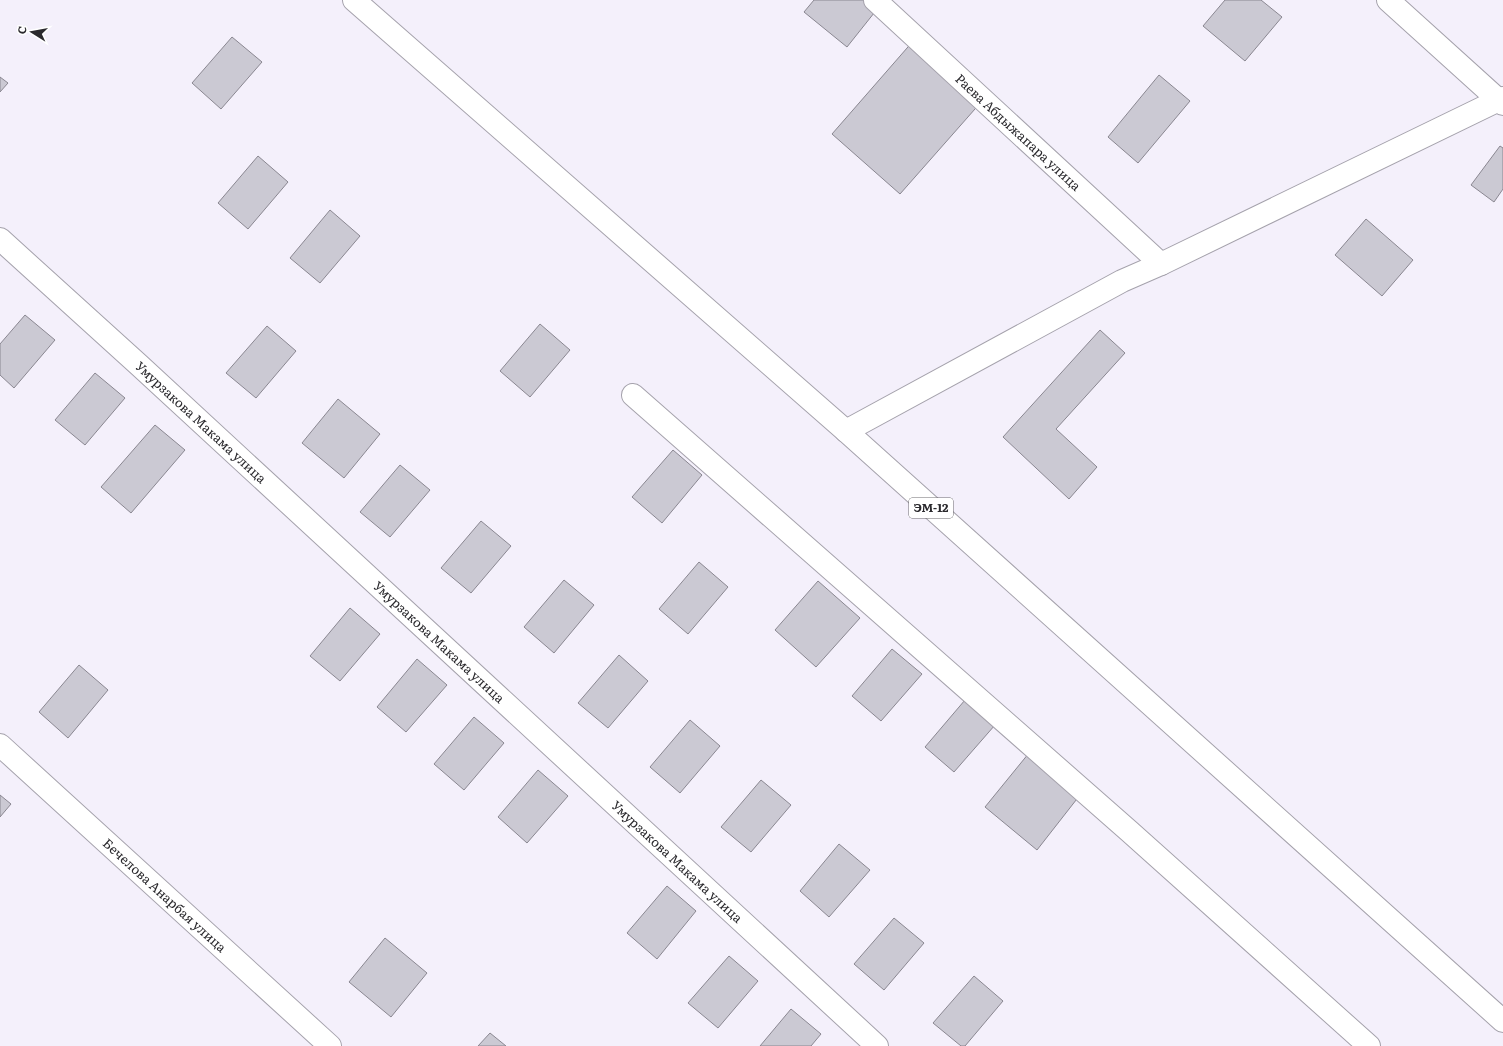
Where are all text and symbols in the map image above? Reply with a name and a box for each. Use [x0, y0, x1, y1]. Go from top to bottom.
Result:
north arrow [12, 12, 52, 52]
text: С [13, 24, 30, 35]
street label: Раева Абдыжапара улица [952, 69, 1086, 195]
street label: Умурзакова Макама улица [132, 356, 271, 487]
road number: ЭМ-12 [909, 498, 953, 518]
street label: Умурзакова Макама улица [370, 576, 509, 707]
street label: Умурзакова Макама улица [608, 796, 747, 927]
street label: Бечелова Анарбая улица [99, 834, 231, 956]

